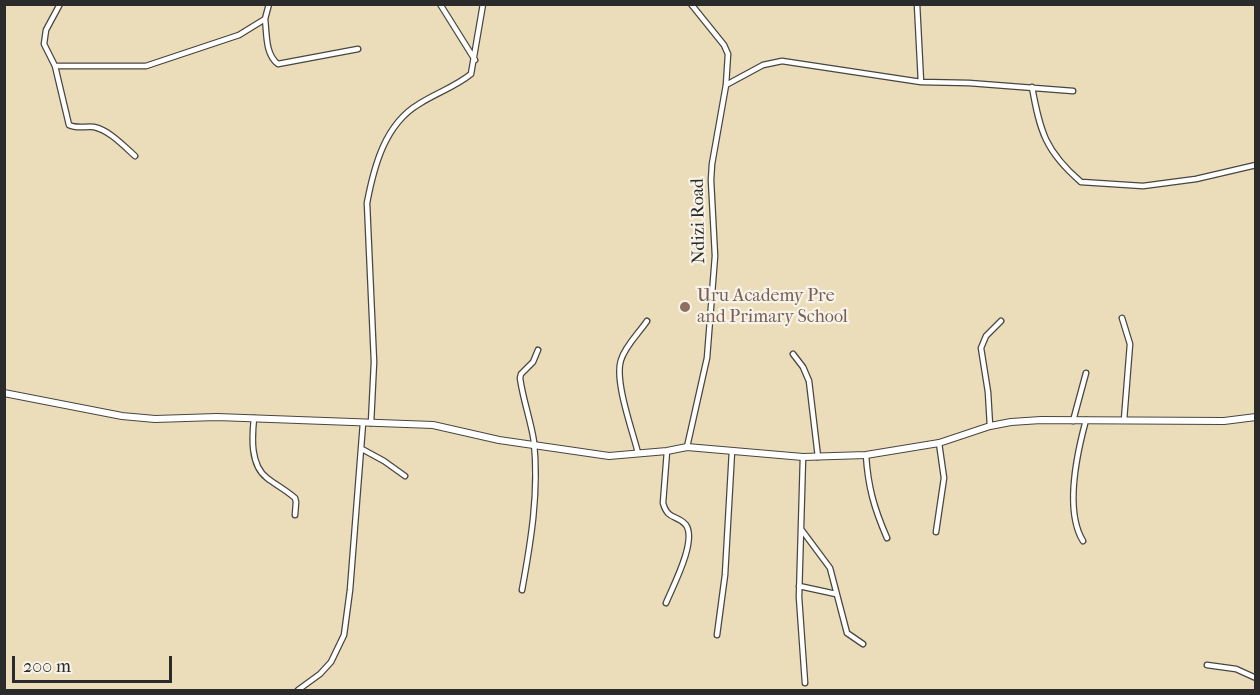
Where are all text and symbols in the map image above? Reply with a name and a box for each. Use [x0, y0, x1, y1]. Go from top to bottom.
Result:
street label: Ndizi Road [687, 178, 711, 264]
place label: Uru Academy Pre and Primary School [697, 286, 848, 328]
marker: Uru Academy Pre and Primary School [678, 300, 692, 314]
scale bar [15, 644, 176, 682]
text: 200 m [23, 656, 71, 677]

